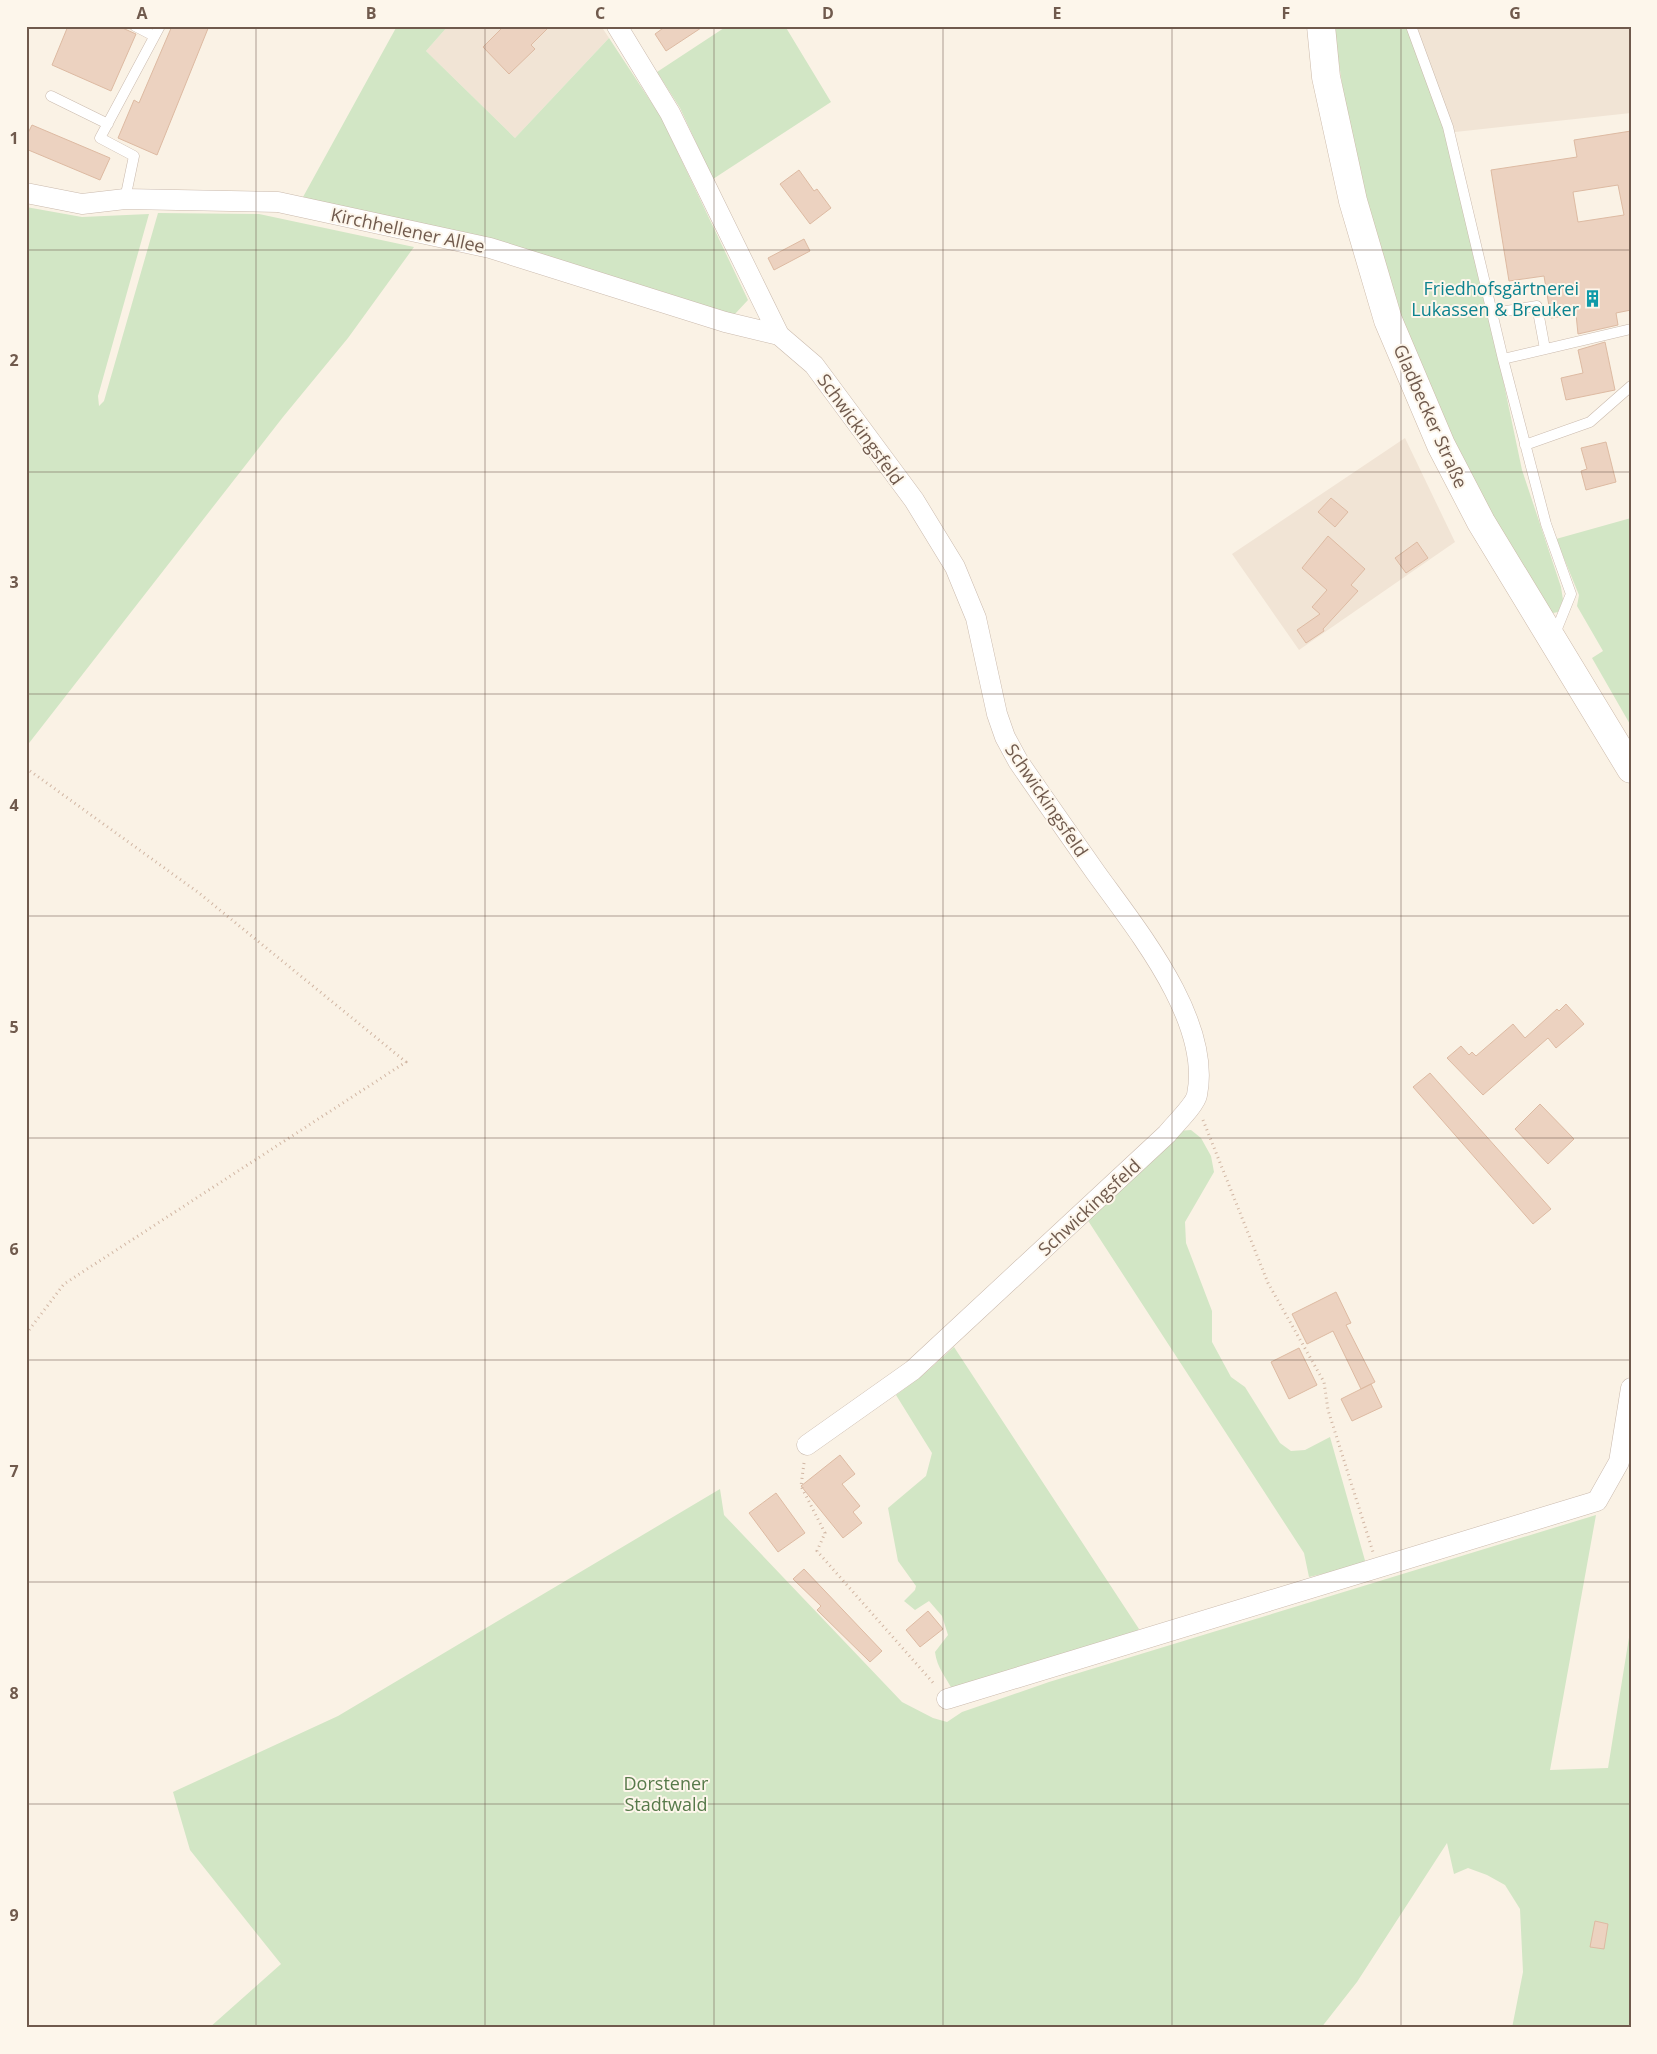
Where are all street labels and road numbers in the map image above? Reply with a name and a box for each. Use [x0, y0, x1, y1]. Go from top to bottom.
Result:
street label: Kirchhellener Allee [329, 202, 487, 258]
street label: Gladbecker Straße [1389, 340, 1473, 492]
street label: Schwickingsfeld [813, 369, 909, 489]
street label: Schwickingsfeld [1000, 739, 1094, 861]
street label: Schwickingsfeld [1033, 1153, 1145, 1261]

